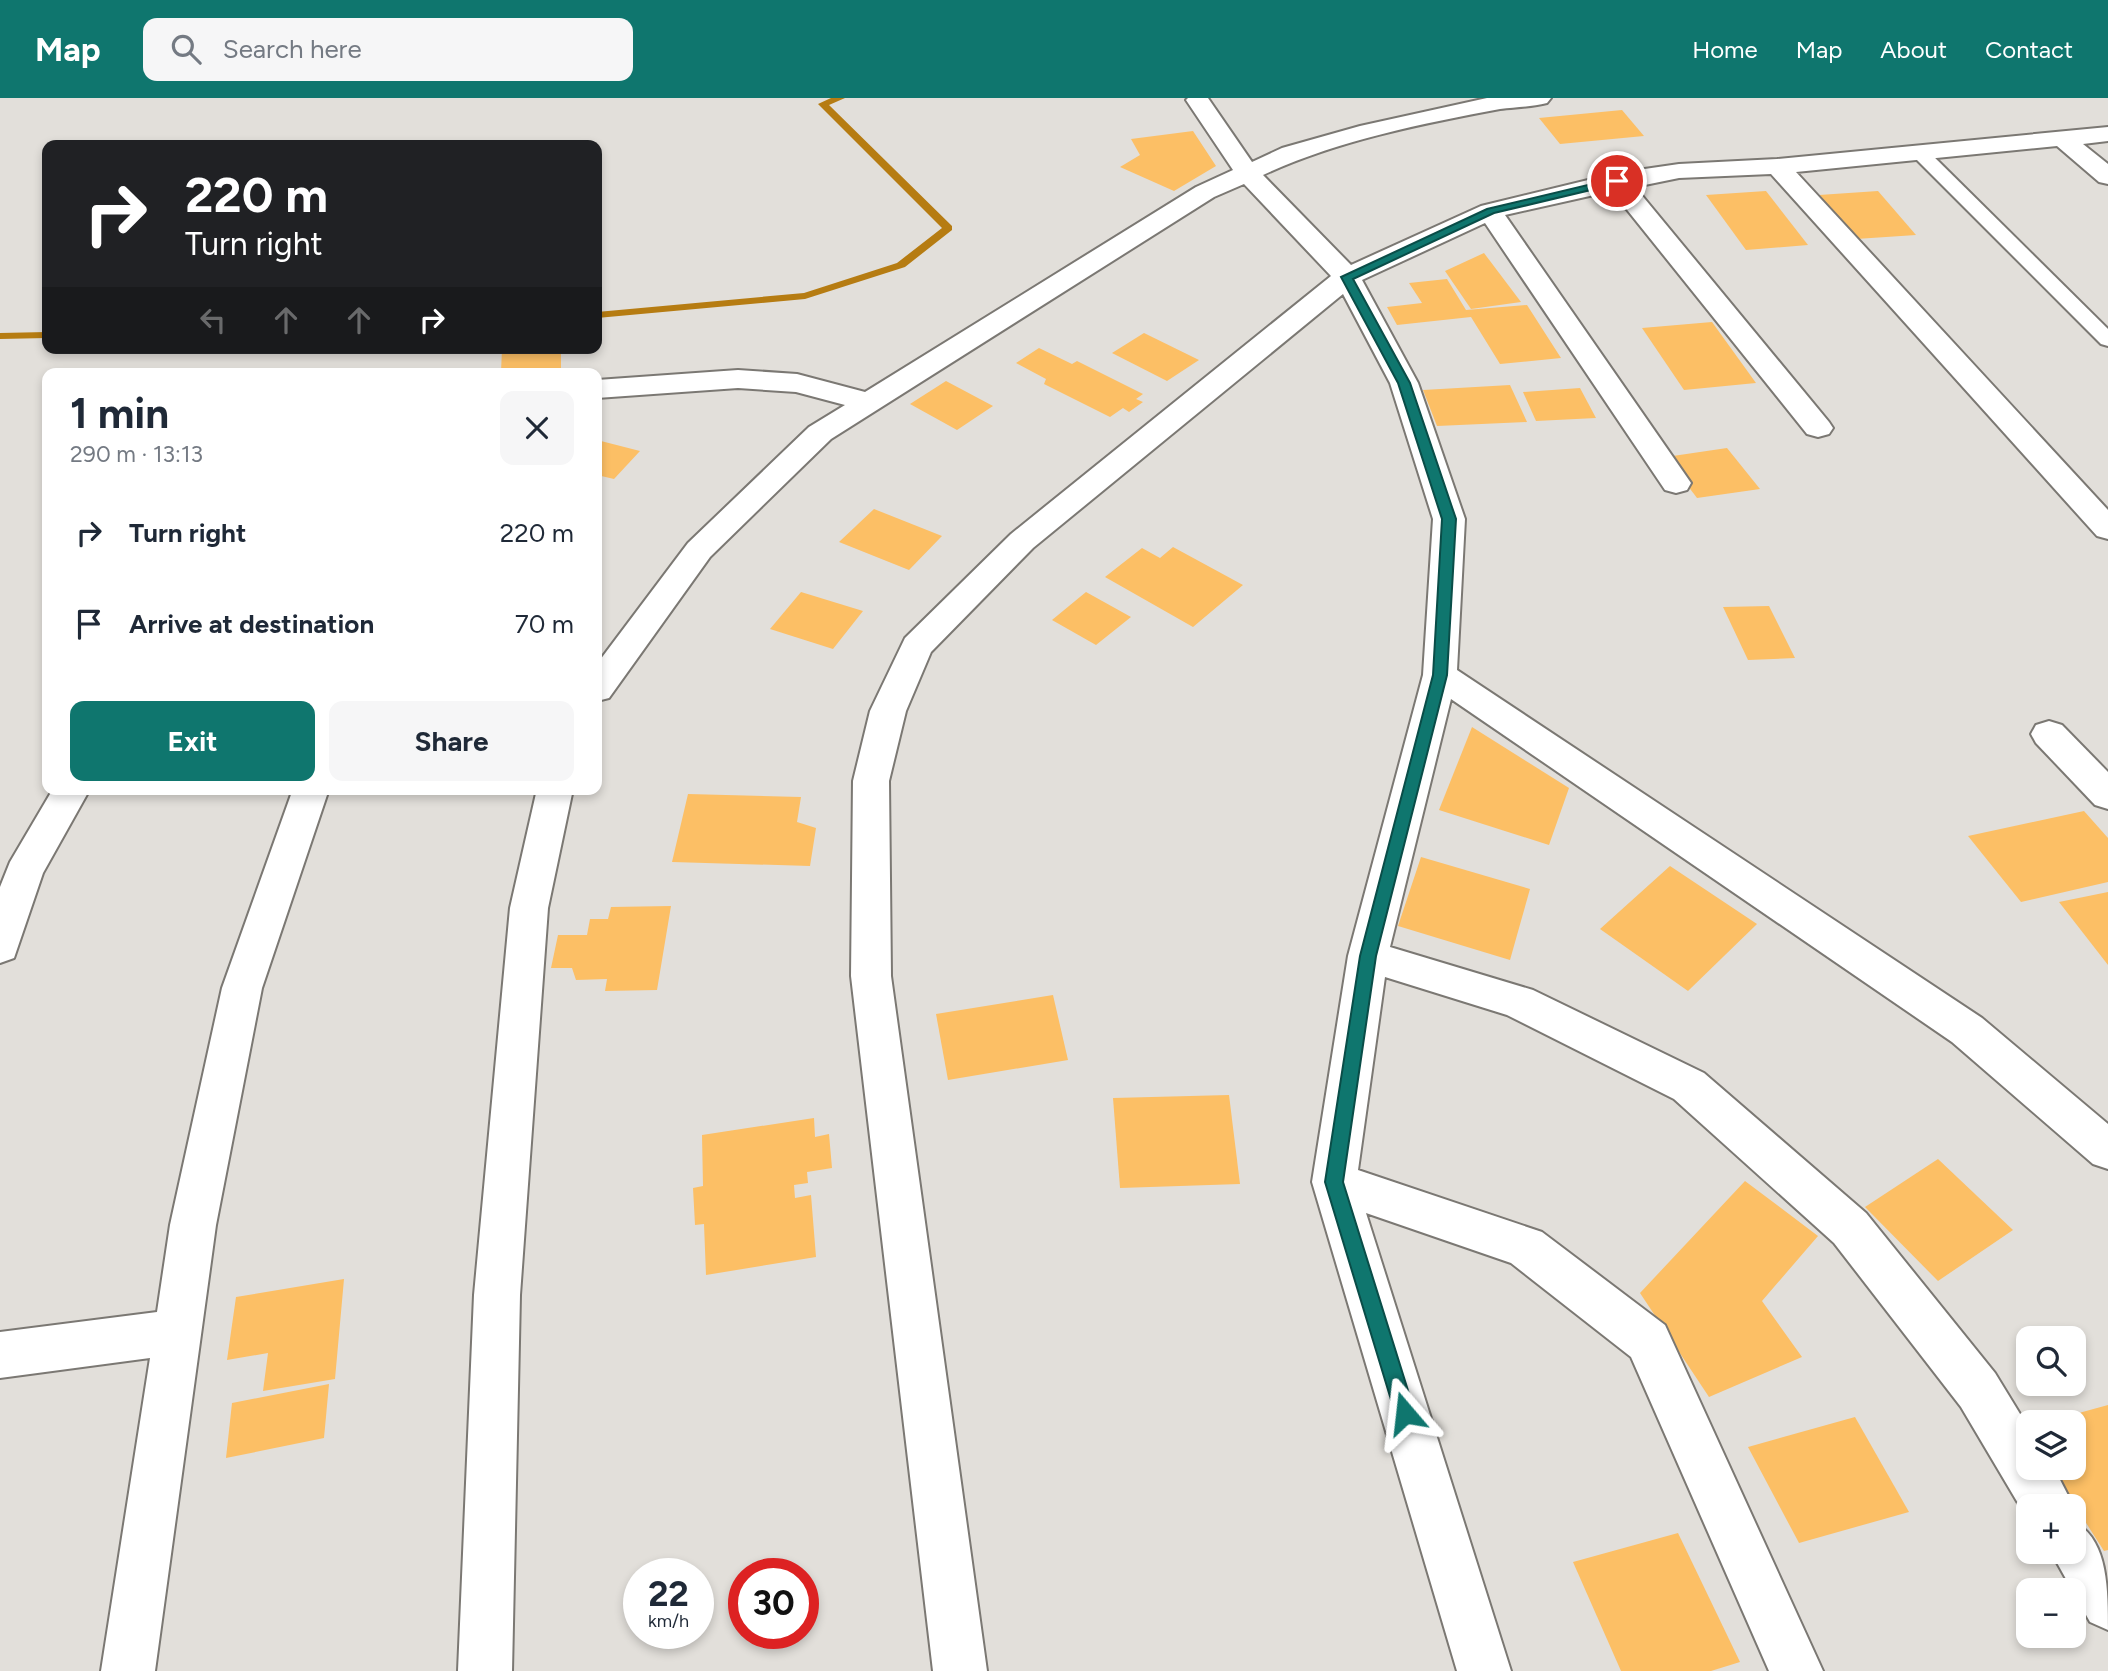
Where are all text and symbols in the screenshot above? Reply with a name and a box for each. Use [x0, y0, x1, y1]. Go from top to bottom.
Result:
search box [143, 18, 633, 81]
text: Map [35, 30, 101, 69]
icon: search [167, 30, 205, 68]
text: Search here [223, 33, 362, 65]
text: Home [1692, 35, 1758, 64]
text: Map [1796, 35, 1842, 64]
text: About [1880, 35, 1947, 64]
text: Contact [1985, 35, 2073, 64]
pin [1587, 151, 1647, 211]
icon: arrive [1598, 162, 1636, 200]
text: 220 m [185, 165, 328, 224]
icon: right [70, 168, 161, 259]
text: Turn right [185, 225, 323, 263]
icon: left [194, 301, 232, 339]
icon: ahead [267, 301, 305, 339]
icon: ahead [340, 301, 378, 339]
icon: right [413, 301, 451, 339]
text: 1 min [70, 388, 169, 439]
button: close [500, 391, 574, 465]
text: 290 m · 13:13 [70, 440, 203, 468]
icon: right [70, 514, 108, 552]
text: Turn right [129, 517, 246, 549]
text: 220 m [500, 517, 574, 549]
icon: arrive [70, 605, 108, 643]
text: Arrive at destination [129, 608, 374, 640]
text: 70 m [515, 608, 574, 640]
button: Exit [70, 701, 315, 781]
button: Share [329, 701, 574, 781]
map controls [2016, 1326, 2086, 1648]
button: search [2016, 1326, 2086, 1396]
position arrow [1368, 1376, 1442, 1450]
button: layers [2016, 1410, 2086, 1480]
button: + [2016, 1494, 2086, 1564]
speed limit sign: 30 [728, 1558, 819, 1649]
text: 22 [648, 1573, 689, 1615]
button: − [2016, 1578, 2086, 1648]
text: km/h [648, 1610, 689, 1632]

